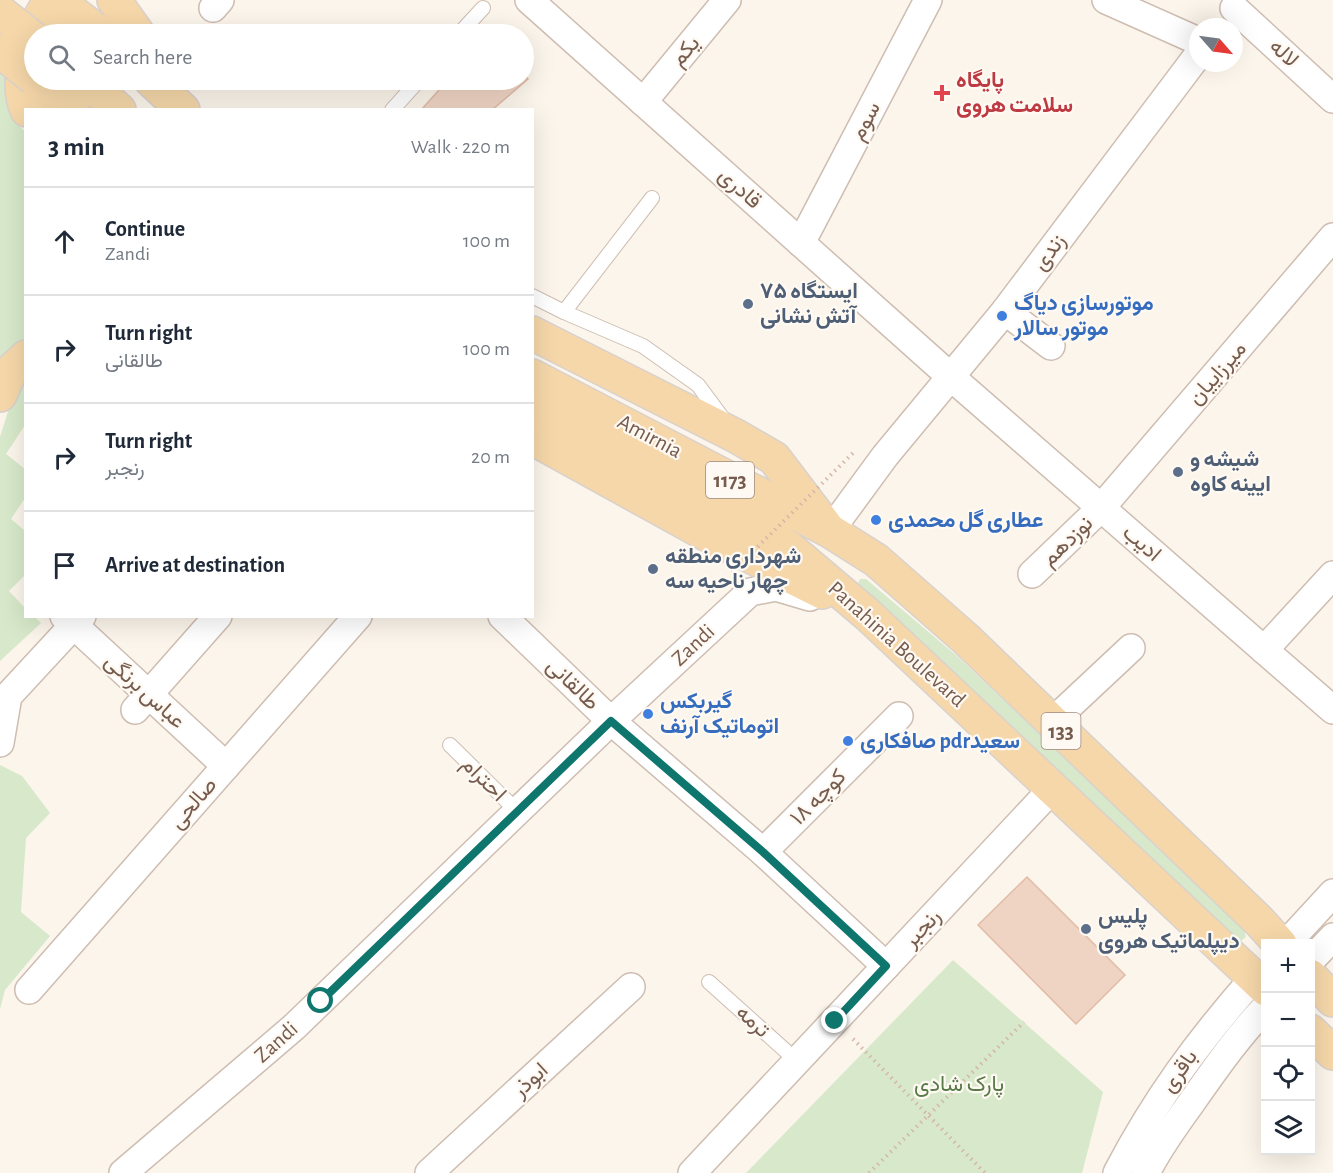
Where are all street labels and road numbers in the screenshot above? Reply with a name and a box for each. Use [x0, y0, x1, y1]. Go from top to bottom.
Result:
street label: یکم [666, 32, 706, 72]
street label: لاله [1265, 35, 1303, 71]
street label: سوم [846, 98, 887, 145]
street label: قادری [713, 163, 766, 214]
street label: زندی [1028, 230, 1071, 276]
street label: میرزاییان [1184, 337, 1252, 410]
street label: Amirnia [614, 410, 686, 462]
road number: 1173 [706, 462, 754, 498]
street label: نوزدهم [1037, 512, 1099, 572]
street label: ادیب [1118, 521, 1165, 566]
street label: Panahinia Boulevard [824, 577, 970, 711]
street label: Zandi [667, 620, 719, 670]
street label: عباس برنگی [99, 649, 189, 734]
street label: طالقانی [541, 654, 604, 715]
road number: 133 [1042, 713, 1080, 749]
street label: احترام [455, 753, 510, 808]
street label: کوچه ۱۸ [786, 765, 852, 831]
street label: صالحی [165, 773, 222, 834]
street label: رنجبر [898, 905, 946, 953]
street label: ترمه [731, 1001, 774, 1043]
street label: Zandi [250, 1017, 302, 1067]
street label: باقری [1157, 1046, 1203, 1097]
street label: ابوذر [507, 1059, 553, 1104]

